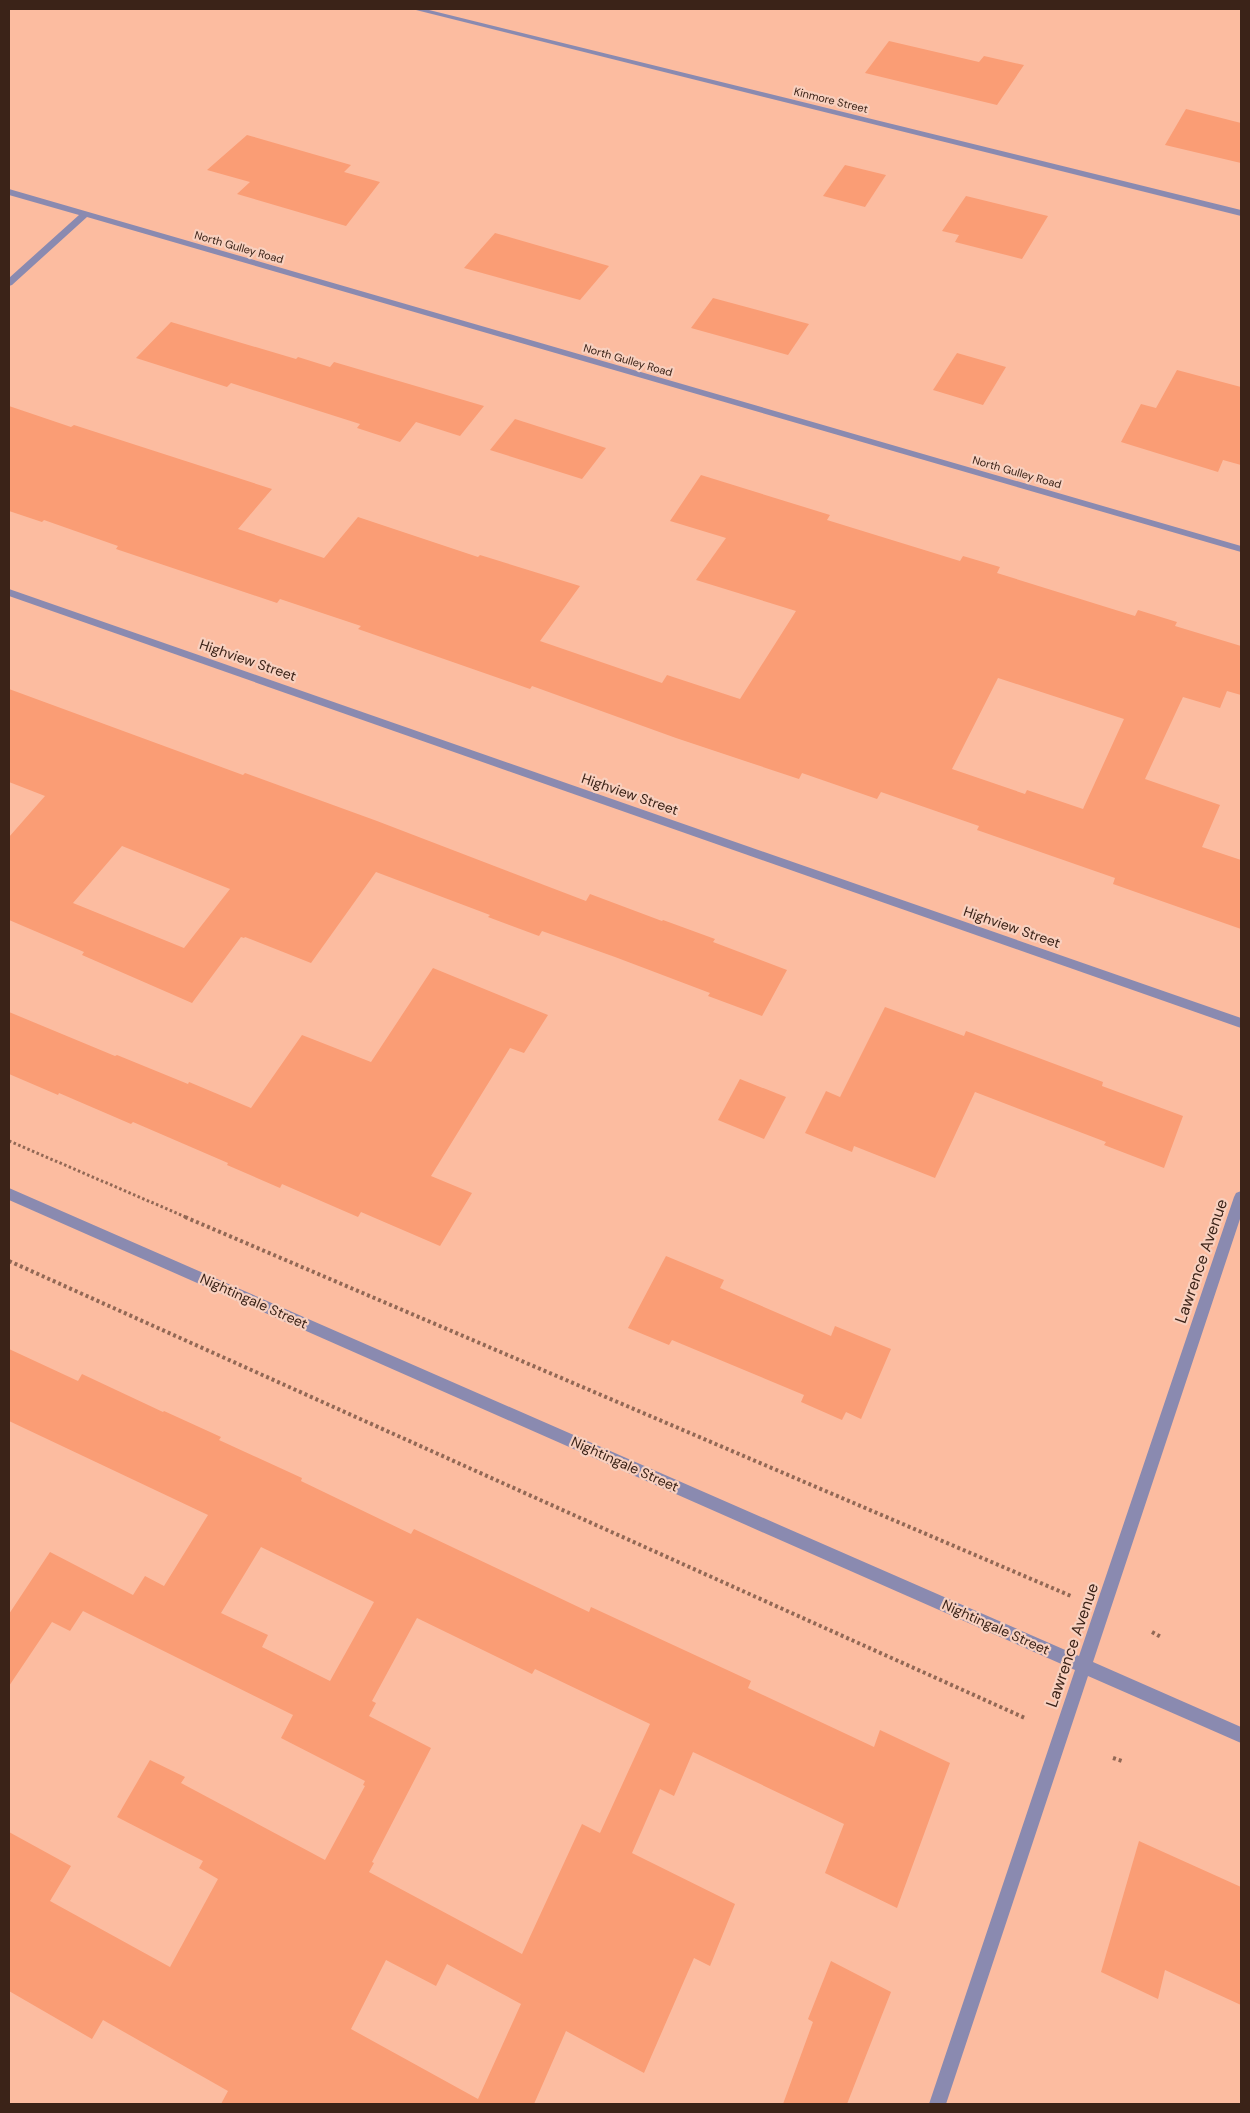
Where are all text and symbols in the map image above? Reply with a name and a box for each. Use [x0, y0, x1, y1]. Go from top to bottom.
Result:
street label: Kinmore Street [792, 84, 870, 116]
street label: North Gulley Road [193, 228, 285, 266]
street label: North Gulley Road [582, 341, 674, 379]
street label: North Gulley Road [971, 453, 1063, 491]
street label: Highview Street [197, 635, 299, 685]
street label: Highview Street [579, 769, 681, 819]
street label: Highview Street [961, 902, 1063, 952]
street label: Lawrence Avenue [1170, 1196, 1232, 1326]
street label: Nightingale Street [197, 1269, 311, 1333]
street label: Nightingale Street [568, 1432, 682, 1496]
street label: Lawrence Avenue [1041, 1580, 1103, 1710]
street label: Nightingale Street [939, 1595, 1053, 1659]

